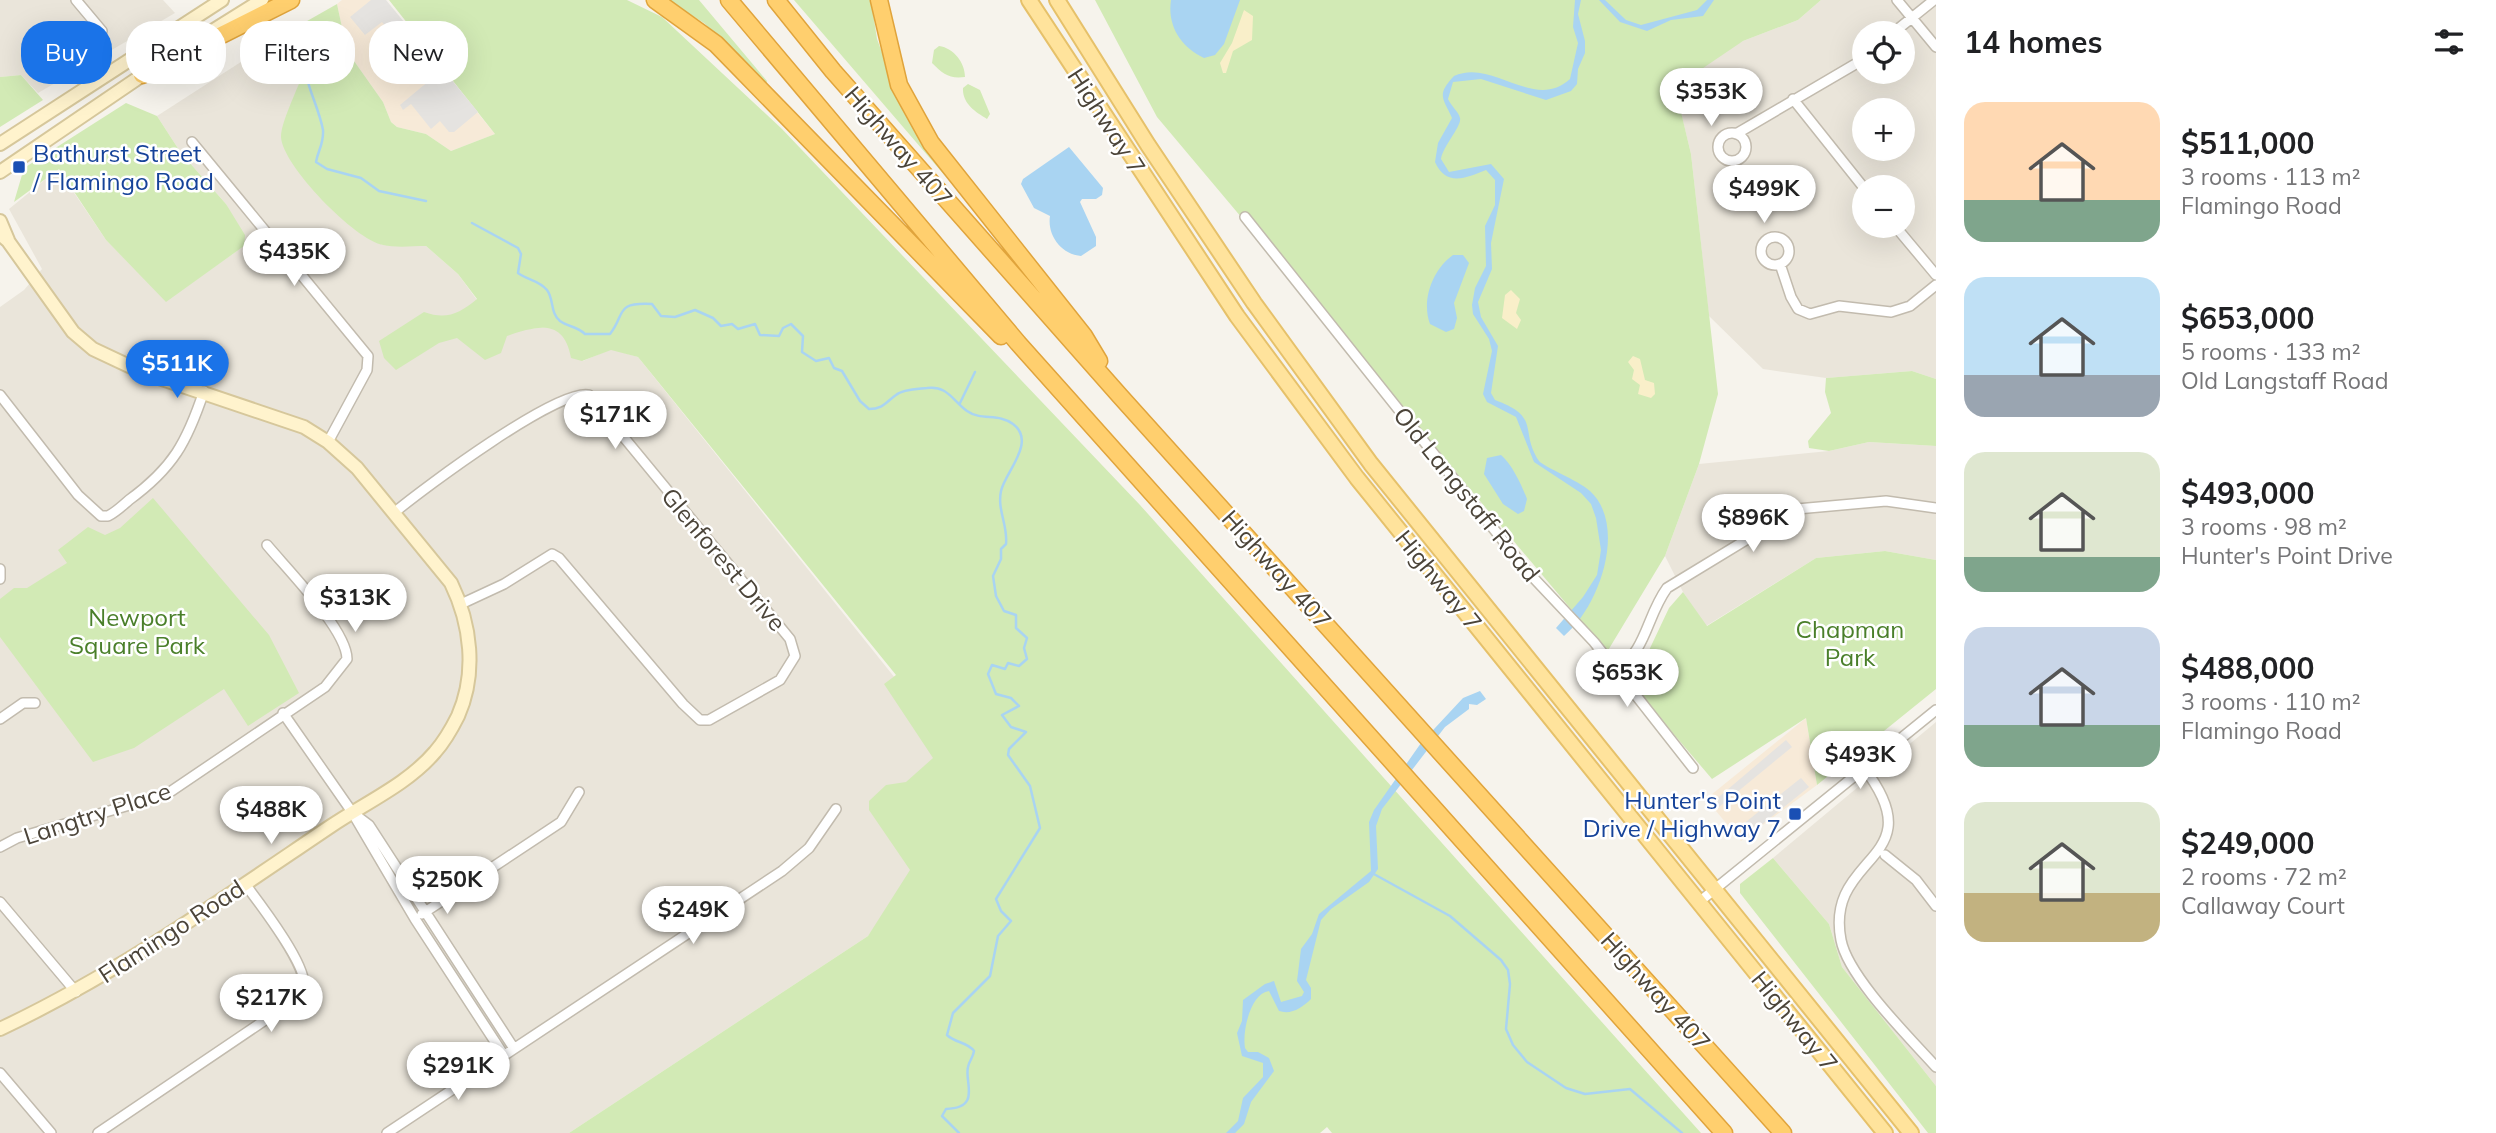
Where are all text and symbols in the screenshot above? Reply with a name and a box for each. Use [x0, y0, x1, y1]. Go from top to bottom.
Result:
chip: Buy [21, 21, 112, 84]
chip: Rent [126, 21, 226, 84]
chip: Filters [240, 21, 355, 84]
chip: New [369, 21, 468, 84]
map controls [1852, 21, 1915, 238]
button: locate [1852, 21, 1915, 84]
text: 14 homes [1964, 23, 2103, 61]
icon: filters [2430, 23, 2468, 61]
street label: Highway 7 [1062, 62, 1152, 180]
pin: $353K [1662, 68, 1760, 128]
text: $353K [1676, 76, 1746, 105]
street label: Highway 407 [839, 80, 959, 212]
button: + [1852, 98, 1915, 161]
text: $511,000 [2181, 124, 2314, 162]
icon: home [2020, 130, 2104, 214]
place label: Bathurst Street / Flamingo Road [32, 138, 214, 196]
marker: Bathurst Street / Flamingo Road [11, 159, 27, 175]
text: 3 rooms · 113 m² [2181, 162, 2361, 191]
pin: $499K [1715, 166, 1813, 225]
text: $499K [1729, 173, 1799, 202]
button: − [1852, 175, 1915, 238]
text: Flamingo Road [2181, 191, 2342, 220]
pin: $435K [245, 229, 343, 288]
text: $435K [259, 236, 329, 265]
text: $653,000 [2181, 299, 2314, 337]
icon: home [2020, 305, 2104, 389]
text: 5 rooms · 133 m² [2181, 337, 2361, 366]
pin: $511K [128, 340, 226, 400]
text: $511K [142, 348, 212, 377]
text: Old Langstaff Road [2181, 366, 2388, 395]
pin: $171K [566, 392, 664, 451]
text: $171K [580, 399, 650, 428]
street label: Old Langstaff Road [1387, 400, 1547, 588]
text: $493,000 [2181, 474, 2314, 512]
icon: home [2020, 480, 2104, 564]
street label: Glenforest Drive [655, 481, 793, 637]
pin: $896K [1704, 494, 1802, 554]
text: $896K [1718, 502, 1788, 531]
street label: Highway 407 [1216, 503, 1338, 635]
text: 3 rooms · 98 m² [2181, 512, 2347, 541]
street label: Highway 7 [1389, 524, 1489, 636]
text: Hunter's Point Drive [2181, 541, 2393, 570]
pin: $313K [306, 574, 404, 634]
text: $313K [320, 582, 390, 611]
park label: Newport Square Park [69, 602, 206, 660]
park label: Chapman Park [1796, 614, 1904, 672]
text: $488,000 [2181, 649, 2314, 687]
pin: $653K [1578, 650, 1676, 709]
icon: home [2020, 655, 2104, 739]
text: $653K [1592, 657, 1662, 686]
text: 3 rooms · 110 m² [2181, 687, 2361, 716]
text: Flamingo Road [2181, 716, 2342, 745]
pin: $493K [1811, 732, 1909, 791]
text: $493K [1825, 739, 1895, 768]
street label: Langtry Place [19, 775, 175, 851]
place label: Hunter's Point Drive / Highway 7 [1583, 785, 1781, 843]
pin: $488K [222, 786, 320, 846]
text: $488K [236, 794, 306, 823]
marker: Hunter's Point Drive / Highway 7 [1787, 806, 1803, 822]
text: $249,000 [2181, 824, 2314, 862]
icon: home [2020, 830, 2104, 914]
pin: $250K [398, 856, 496, 916]
text: 2 rooms · 72 m² [2181, 862, 2347, 891]
text: $250K [412, 864, 482, 893]
street label: Flamingo Road [92, 873, 250, 989]
pin: $249K [644, 886, 742, 946]
text: Callaway Court [2181, 891, 2345, 920]
text: $249K [658, 894, 728, 923]
street label: Highway 407 [1595, 925, 1717, 1057]
street label: Highway 7 [1745, 965, 1845, 1077]
pin: $217K [222, 974, 320, 1034]
text: $217K [236, 982, 306, 1011]
pin: $291K [409, 1042, 507, 1102]
text: $291K [423, 1050, 493, 1079]

